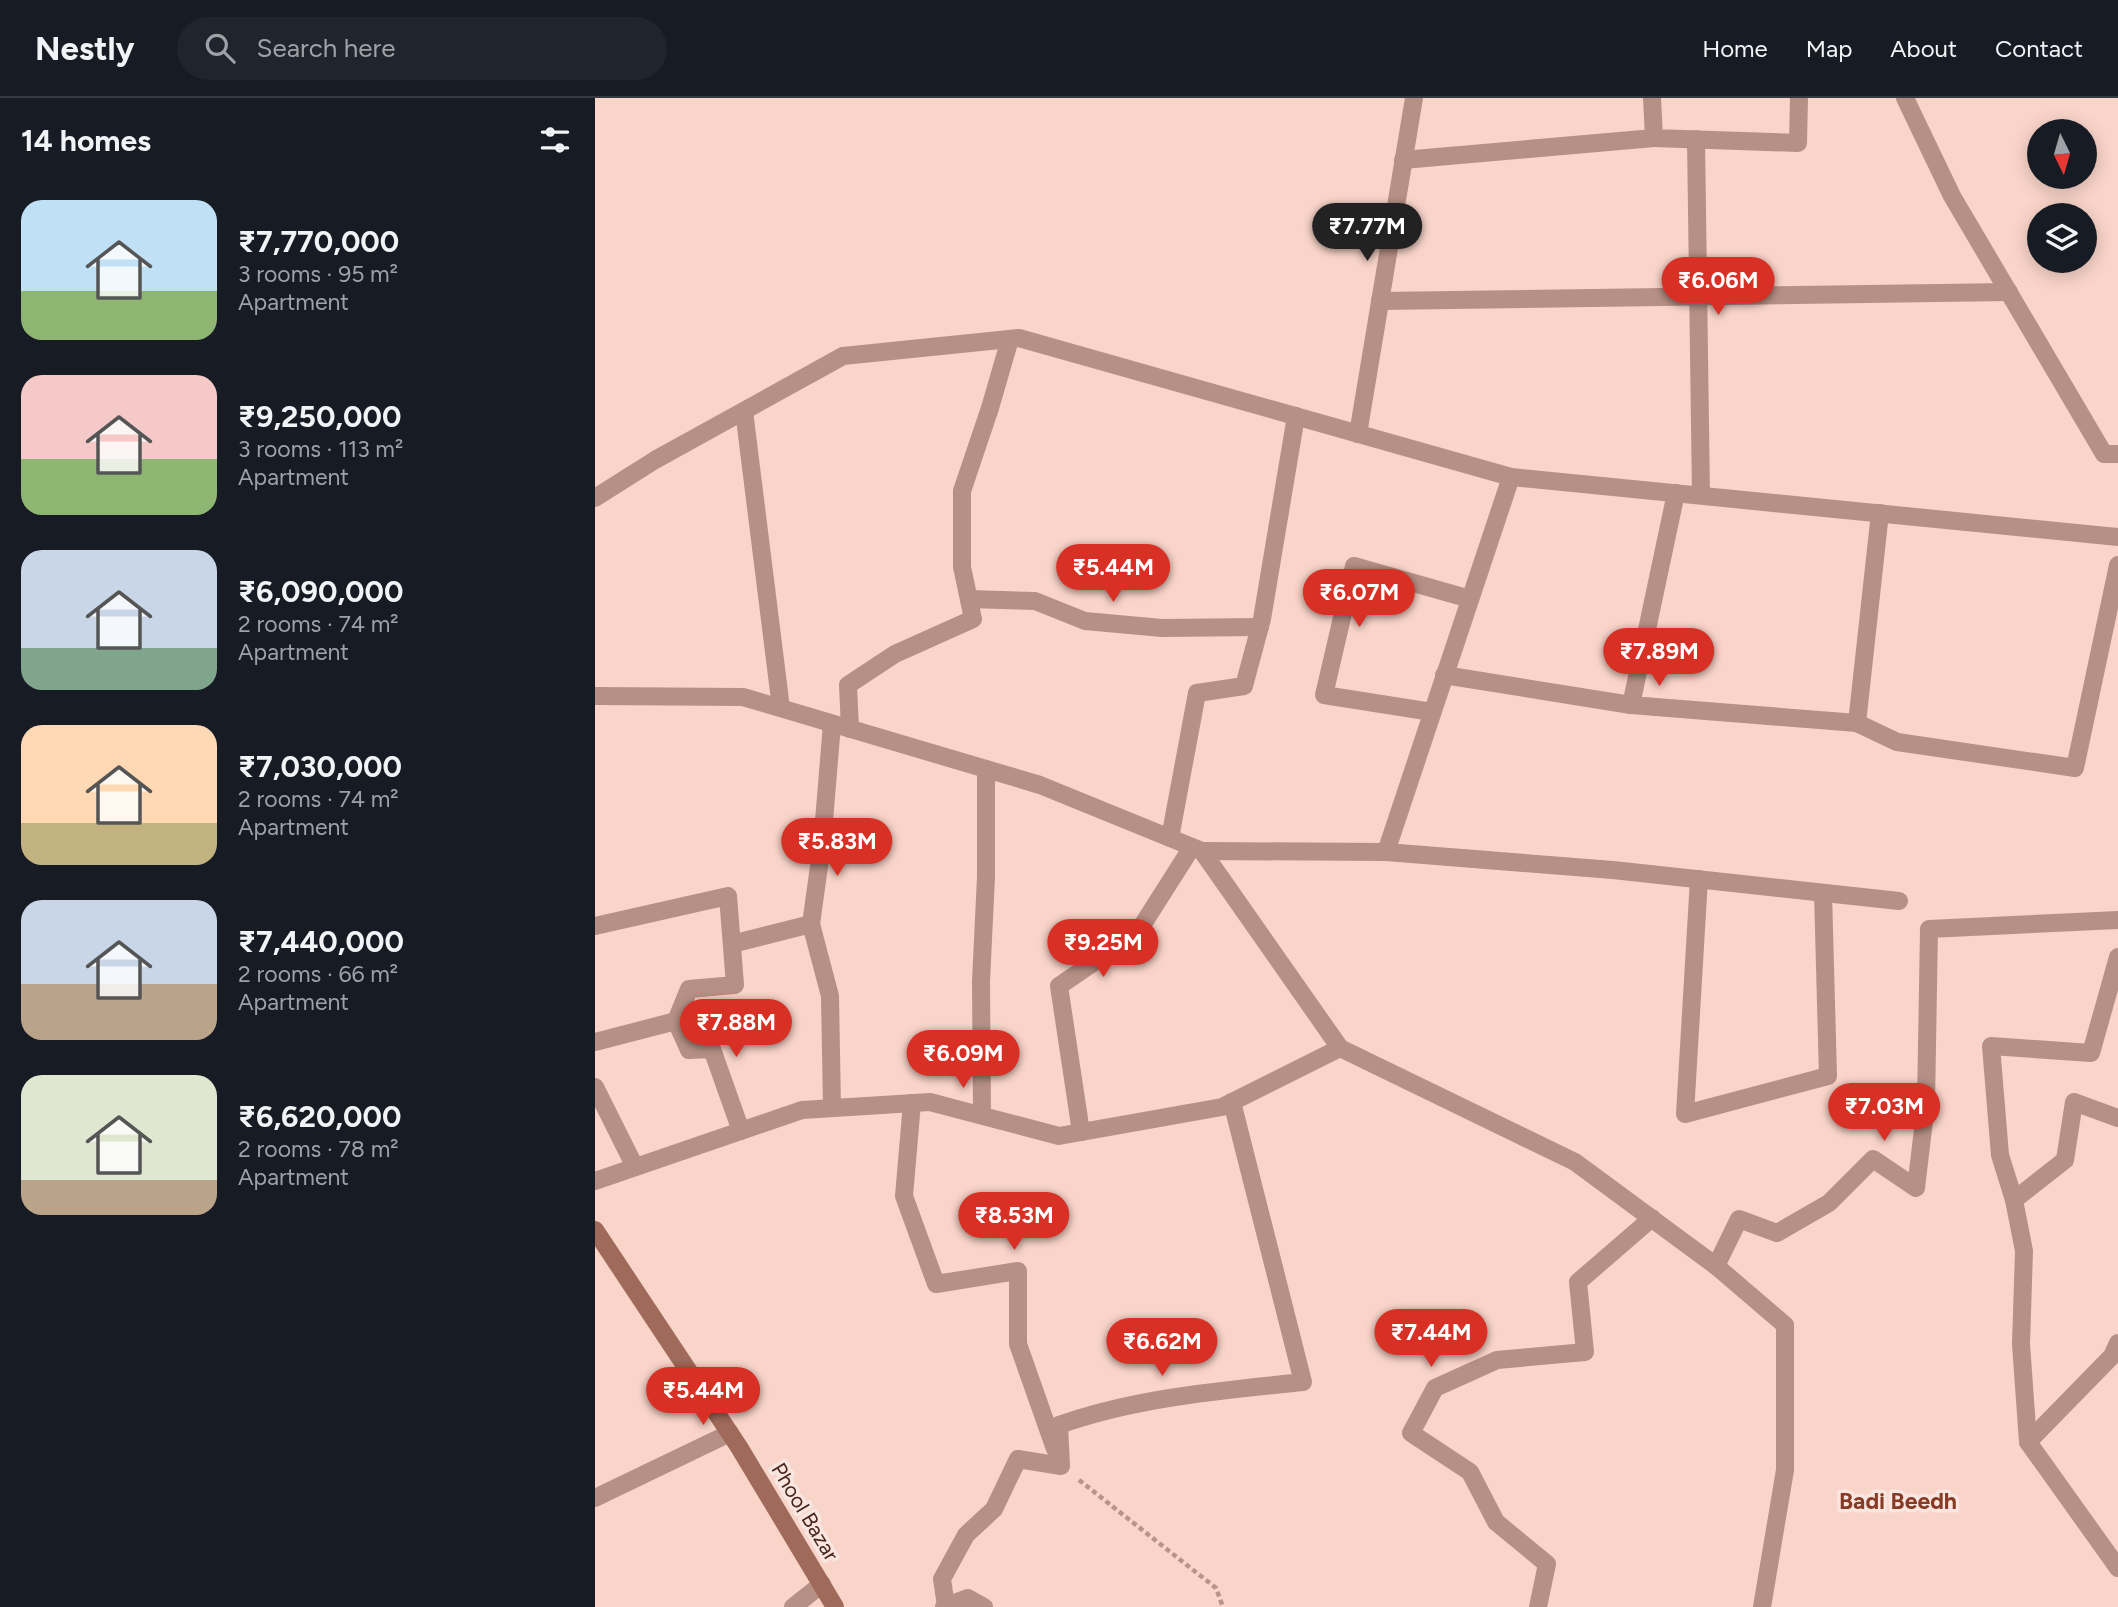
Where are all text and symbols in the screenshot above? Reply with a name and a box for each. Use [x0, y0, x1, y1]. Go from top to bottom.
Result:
search box [177, 17, 667, 80]
text: Nestly [35, 29, 135, 68]
icon: search [201, 29, 239, 67]
text: Search here [257, 32, 395, 64]
text: Home [1702, 34, 1768, 63]
text: Map [1806, 34, 1852, 63]
text: About [1890, 34, 1957, 63]
text: Contact [1995, 34, 2083, 63]
north arrow [2027, 119, 2097, 189]
map controls [2027, 119, 2097, 273]
icon: filters [536, 121, 574, 159]
text: 14 homes [21, 122, 151, 159]
button: layers [2027, 203, 2097, 273]
pin: ₹7.77M [1310, 204, 1424, 263]
text: ₹7.77M [1328, 212, 1406, 240]
text: ₹7,770,000 [238, 223, 399, 260]
icon: home [77, 228, 161, 312]
pin: ₹6.06M [1661, 258, 1775, 317]
text: 3 rooms · 95 m² [238, 260, 398, 288]
text: ₹6.06M [1678, 266, 1758, 294]
text: Apartment [238, 288, 349, 316]
text: ₹9,250,000 [238, 398, 401, 435]
icon: home [77, 403, 161, 487]
text: 3 rooms · 113 m² [238, 435, 403, 463]
text: Apartment [238, 463, 349, 491]
pin: ₹5.44M [1056, 545, 1170, 604]
text: ₹5.44M [1072, 553, 1154, 581]
pin: ₹6.07M [1302, 570, 1416, 629]
text: ₹6,090,000 [238, 573, 403, 610]
icon: home [77, 578, 161, 662]
text: ₹6.07M [1319, 578, 1399, 606]
text: 2 rooms · 74 m² [238, 610, 399, 638]
pin: ₹7.89M [1602, 628, 1716, 688]
text: ₹7.89M [1619, 637, 1699, 665]
text: Apartment [238, 638, 349, 666]
text: ₹7,030,000 [238, 748, 402, 785]
icon: home [77, 753, 161, 837]
text: 2 rooms · 74 m² [238, 785, 399, 813]
text: Apartment [238, 813, 349, 841]
pin: ₹5.83M [780, 818, 894, 878]
text: ₹5.83M [797, 827, 877, 855]
pin: ₹9.25M [1046, 920, 1160, 979]
text: ₹7,440,000 [238, 923, 404, 960]
icon: home [77, 928, 161, 1012]
text: ₹9.25M [1063, 928, 1143, 956]
text: 2 rooms · 66 m² [238, 960, 398, 988]
text: Apartment [238, 988, 349, 1016]
pin: ₹7.88M [679, 1000, 793, 1059]
text: ₹7.88M [696, 1008, 776, 1036]
pin: ₹6.09M [906, 1030, 1020, 1090]
text: ₹6.09M [923, 1039, 1003, 1067]
pin: ₹7.03M [1827, 1084, 1941, 1143]
text: ₹7.03M [1844, 1092, 1924, 1120]
text: ₹6,620,000 [238, 1098, 401, 1135]
icon: home [77, 1103, 161, 1187]
text: 2 rooms · 78 m² [238, 1135, 399, 1163]
text: Apartment [238, 1163, 349, 1191]
pin: ₹8.53M [957, 1192, 1071, 1252]
text: ₹8.53M [974, 1201, 1054, 1229]
pin: ₹7.44M [1374, 1310, 1488, 1369]
pin: ₹6.62M [1105, 1318, 1219, 1378]
text: ₹7.44M [1390, 1318, 1472, 1346]
text: ₹6.62M [1122, 1327, 1202, 1355]
pin: ₹5.44M [646, 1368, 760, 1427]
text: ₹5.44M [662, 1376, 744, 1404]
street label: Phool Bazar [766, 1458, 844, 1565]
district label: Badi Beedh [1839, 1487, 1957, 1515]

